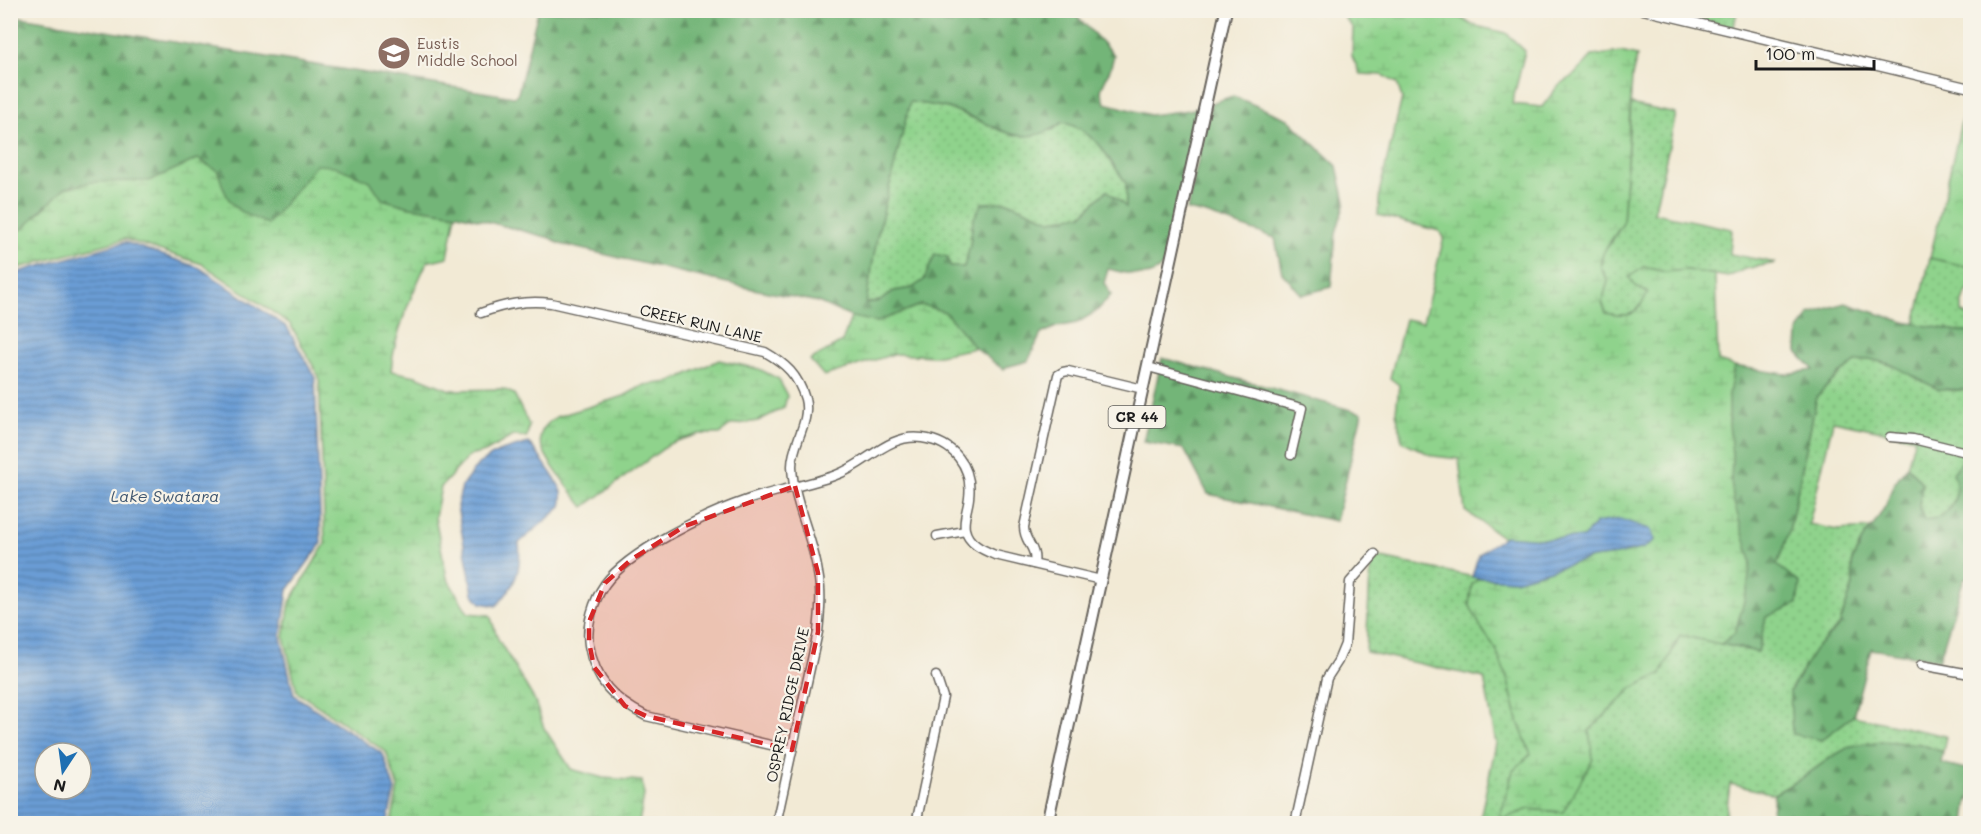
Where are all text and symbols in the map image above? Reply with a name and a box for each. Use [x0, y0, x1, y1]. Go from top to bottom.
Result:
place label: Eustis Middle School [417, 33, 518, 70]
scale bar [1756, 33, 1874, 71]
school or university icon: Eustis Middle School [376, 35, 412, 71]
text: 100 m [1765, 41, 1815, 65]
street label: CREEK RUN LANE [638, 299, 765, 347]
road number: CR 44 [1108, 406, 1166, 428]
water label: Lake Swatara [111, 485, 219, 506]
street label: OSPREY RIDGE DRIVE [761, 625, 813, 784]
north arrow [33, 741, 93, 801]
text: N [51, 775, 68, 798]

